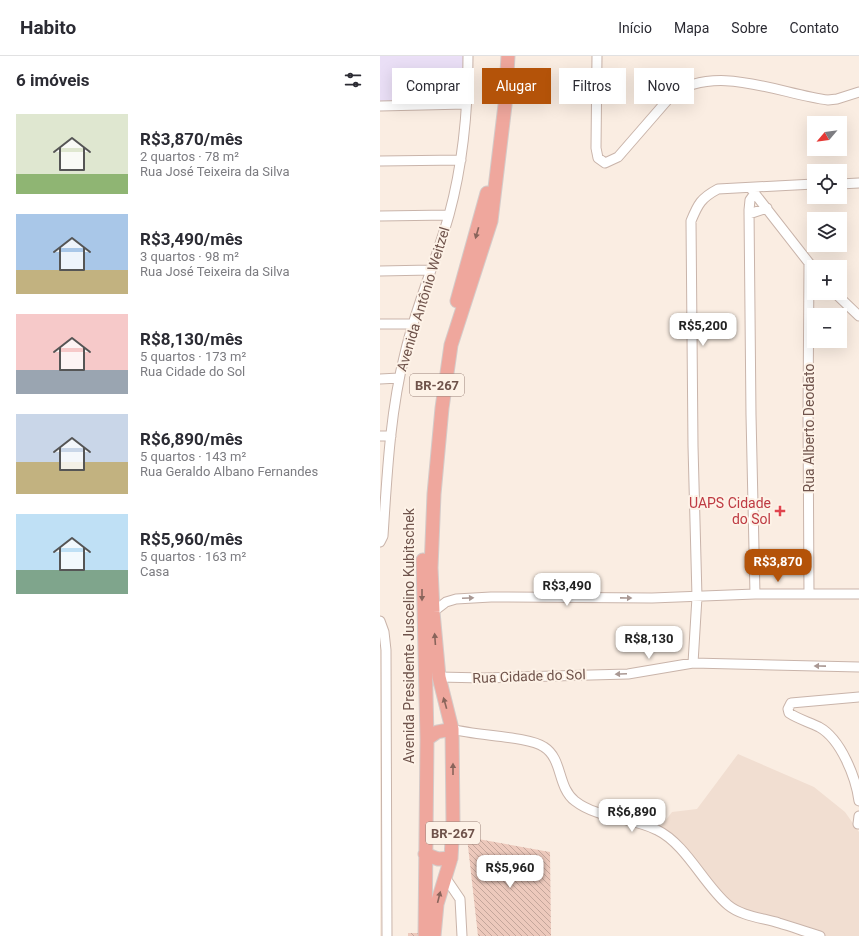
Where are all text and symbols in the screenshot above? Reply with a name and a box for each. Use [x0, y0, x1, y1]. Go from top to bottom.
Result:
text: Habito [20, 16, 76, 39]
text: Início [618, 20, 652, 36]
text: Mapa [674, 20, 709, 36]
text: Sobre [731, 20, 768, 36]
text: Contato [790, 20, 839, 36]
chip: Comprar [392, 68, 474, 104]
chip: Alugar [482, 68, 551, 104]
chip: Filtros [559, 68, 626, 104]
chip: Novo [634, 68, 694, 104]
icon: filters [342, 69, 364, 91]
text: 6 imóveis [16, 70, 90, 90]
north arrow [807, 116, 847, 156]
map controls [807, 116, 847, 348]
text: R$3,870/mês [140, 129, 243, 149]
icon: home [48, 130, 96, 178]
text: 2 quartos · 78 m² [140, 149, 239, 164]
text: Rua José Teixeira da Silva [140, 164, 290, 179]
button: locate [807, 164, 847, 204]
button: layers [807, 212, 847, 252]
street label: Avenida Antônio Weitzel [393, 225, 453, 373]
one-way arrow [474, 227, 480, 239]
text: R$3,490/mês [140, 229, 243, 249]
icon: home [48, 230, 96, 278]
text: 3 quartos · 98 m² [140, 249, 239, 264]
button: + [807, 260, 847, 300]
text: Rua José Teixeira da Silva [140, 264, 290, 279]
button: − [807, 308, 847, 348]
pin: R$5,200 [666, 313, 740, 347]
text: R$5,200 [679, 318, 727, 333]
text: R$8,130/mês [140, 329, 243, 349]
icon: home [48, 330, 96, 378]
text: 5 quartos · 173 m² [140, 349, 246, 364]
text: Rua Cidade do Sol [140, 364, 245, 379]
street label: Rua Alberto Deodato [801, 364, 817, 492]
road number: BR-267 [410, 374, 464, 396]
text: R$6,890/mês [140, 429, 243, 449]
icon: home [48, 430, 96, 478]
text: 5 quartos · 143 m² [140, 449, 246, 464]
text: Rua Geraldo Albano Fernandes [140, 464, 318, 479]
place label: UAPS Cidade do Sol [689, 495, 771, 527]
marker: UAPS Cidade do Sol [774, 505, 786, 517]
street label: Avenida Presidente Juscelino Kubitschek [401, 507, 417, 764]
text: R$5,960/mês [140, 529, 243, 549]
icon: home [48, 530, 96, 578]
text: 5 quartos · 163 m² [140, 549, 246, 564]
pin: R$3,870 [741, 549, 815, 583]
text: R$3,870 [754, 554, 802, 569]
text: Casa [140, 564, 169, 579]
pin: R$3,490 [530, 573, 604, 607]
text: R$3,490 [543, 578, 591, 593]
one-way arrow [419, 589, 425, 602]
one-way arrow [462, 595, 474, 602]
one-way arrow [620, 595, 633, 601]
pin: R$8,130 [612, 626, 686, 660]
text: R$8,130 [625, 631, 673, 646]
one-way arrow [432, 633, 439, 645]
one-way arrow [813, 663, 826, 669]
street label: Rua Cidade do Sol [472, 666, 586, 686]
one-way arrow [614, 671, 627, 677]
one-way arrow [442, 697, 448, 709]
one-way arrow [450, 762, 456, 775]
pin: R$6,890 [595, 799, 669, 833]
text: R$6,890 [608, 804, 656, 819]
road number: BR-267 [426, 822, 480, 844]
pin: R$5,960 [473, 855, 547, 889]
text: R$5,960 [486, 860, 534, 875]
one-way arrow [436, 891, 442, 903]

